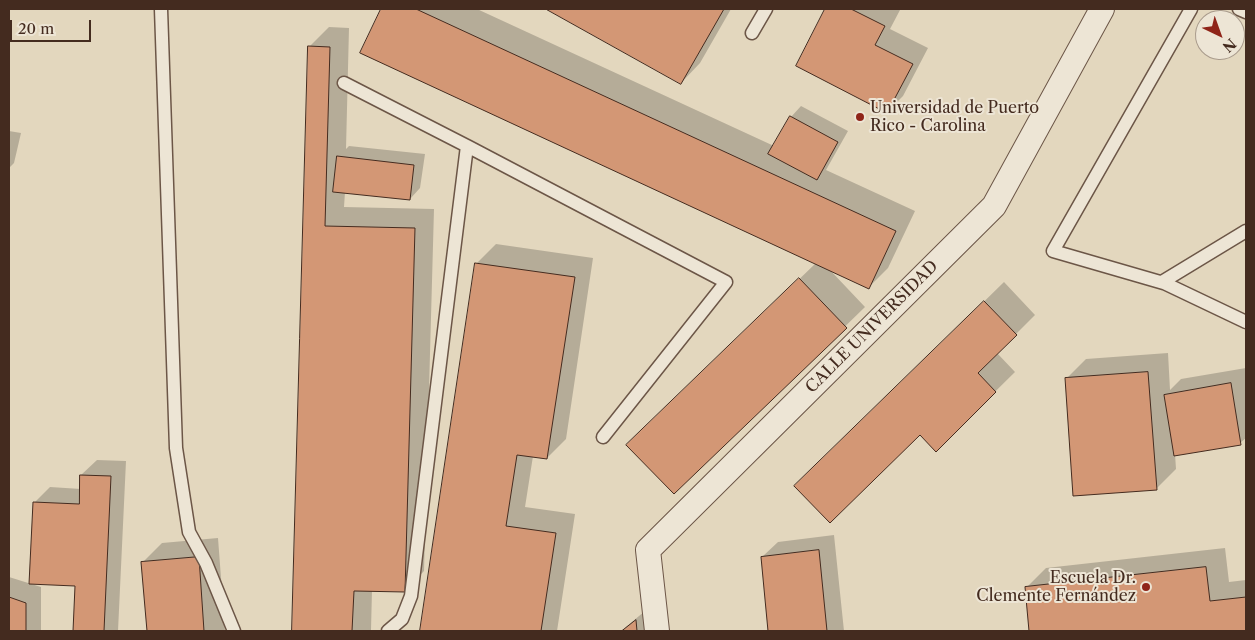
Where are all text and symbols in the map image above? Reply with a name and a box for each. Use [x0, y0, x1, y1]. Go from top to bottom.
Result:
scale bar [12, 10, 94, 42]
north arrow [1195, 10, 1245, 60]
text: 20 m [18, 19, 54, 38]
text: N [1219, 35, 1240, 56]
place label: Universidad de Puerto Rico - Carolina [870, 98, 1039, 136]
marker: Universidad de Puerto Rico - Carolina [854, 111, 866, 123]
street label: CALLE UNIVERSIDAD [802, 257, 942, 397]
place label: Escuela Dr. Clemente Fernández [976, 568, 1136, 606]
marker: Escuela Dr. Clemente Fernández [1140, 581, 1152, 593]

